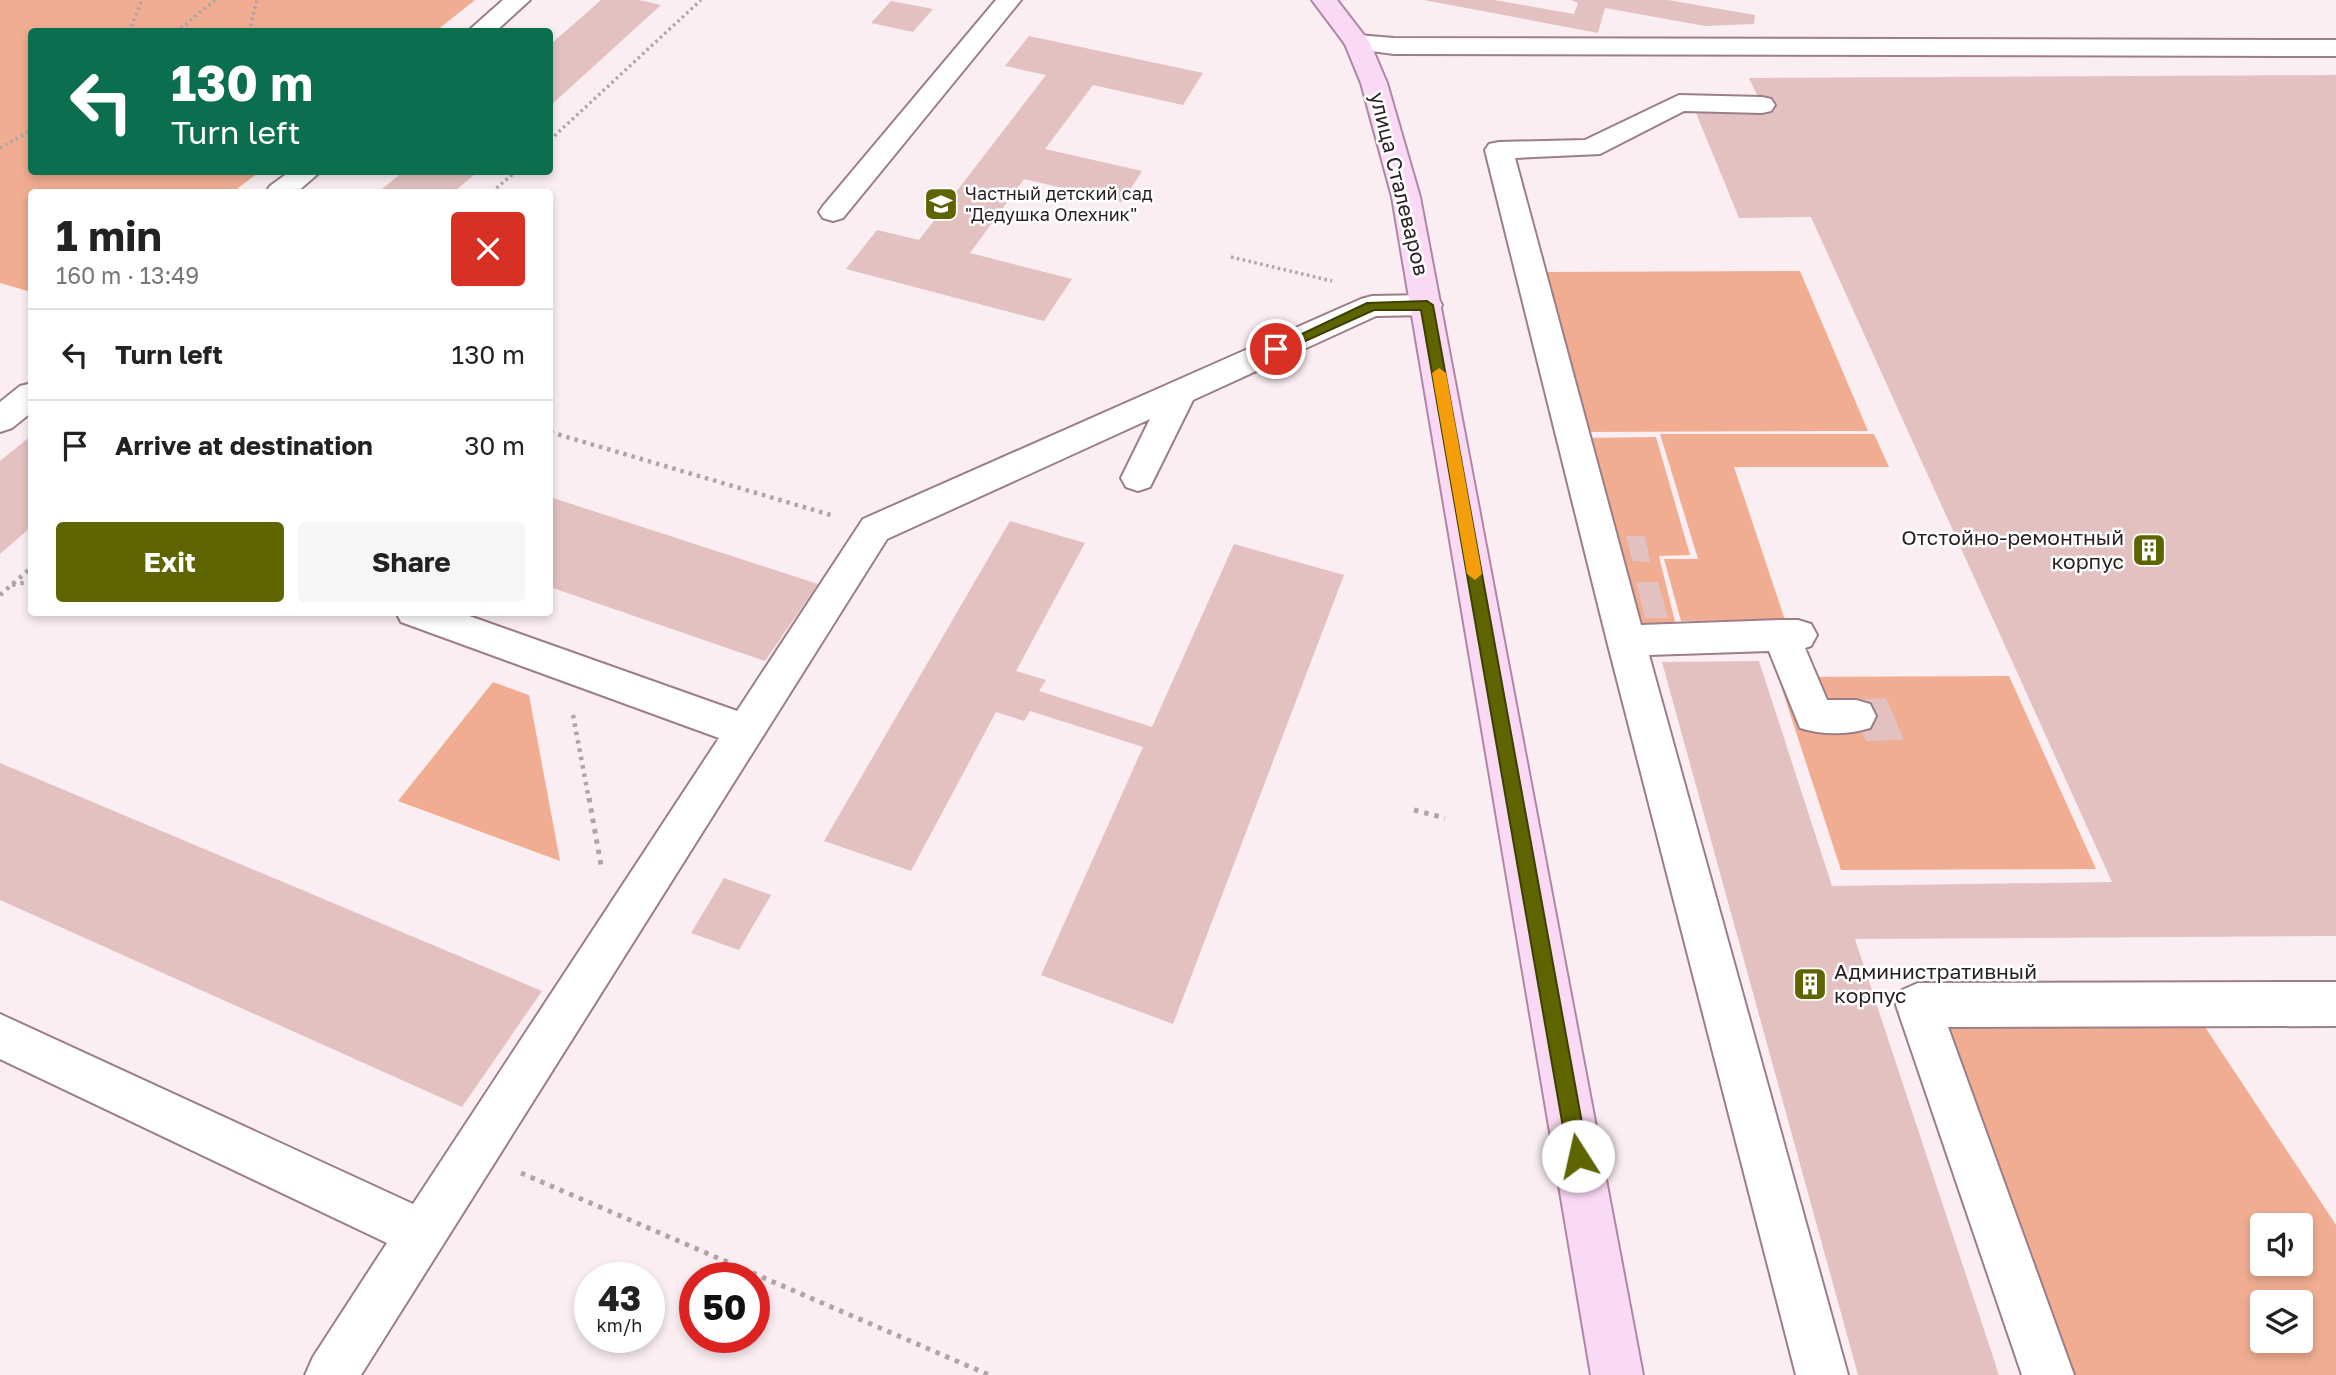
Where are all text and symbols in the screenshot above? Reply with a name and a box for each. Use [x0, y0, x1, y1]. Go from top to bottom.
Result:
text: 130 m [171, 53, 313, 112]
icon: left [56, 56, 147, 147]
street label: улица Сталеваров [1365, 89, 1435, 278]
text: Turn left [171, 113, 300, 151]
place label: Частный детский сад "Дедушка Олехник" [965, 182, 1153, 225]
school or university icon: Частный детский сад "Дедушка Олехник" [922, 185, 960, 223]
text: 1 min [56, 210, 162, 260]
button: close [451, 212, 525, 286]
text: 160 m · 13:49 [56, 261, 199, 289]
pin [1246, 319, 1306, 379]
icon: arrive [1257, 330, 1295, 368]
icon: left [56, 336, 94, 374]
text: Turn left [115, 339, 223, 370]
text: 130 m [452, 339, 525, 370]
icon: arrive [56, 427, 94, 465]
text: Arrive at destination [115, 430, 373, 461]
text: 30 m [464, 430, 525, 461]
button: Exit [56, 522, 284, 602]
button: Share [298, 522, 525, 602]
place label: Отстойно-ремонтный корпус [1901, 524, 2124, 574]
building icon: Отстойно-ремонтный корпус [2130, 531, 2168, 569]
place label: Административный корпус [1834, 958, 2037, 1008]
building icon: Административный корпус [1791, 965, 1829, 1003]
position arrow [1541, 1119, 1615, 1193]
map controls [2250, 1213, 2313, 1353]
button: sound [2250, 1213, 2313, 1276]
speed limit sign: 50 [679, 1262, 770, 1353]
text: 43 [598, 1277, 641, 1319]
button: layers [2250, 1290, 2313, 1353]
text: km/h [597, 1314, 642, 1336]

